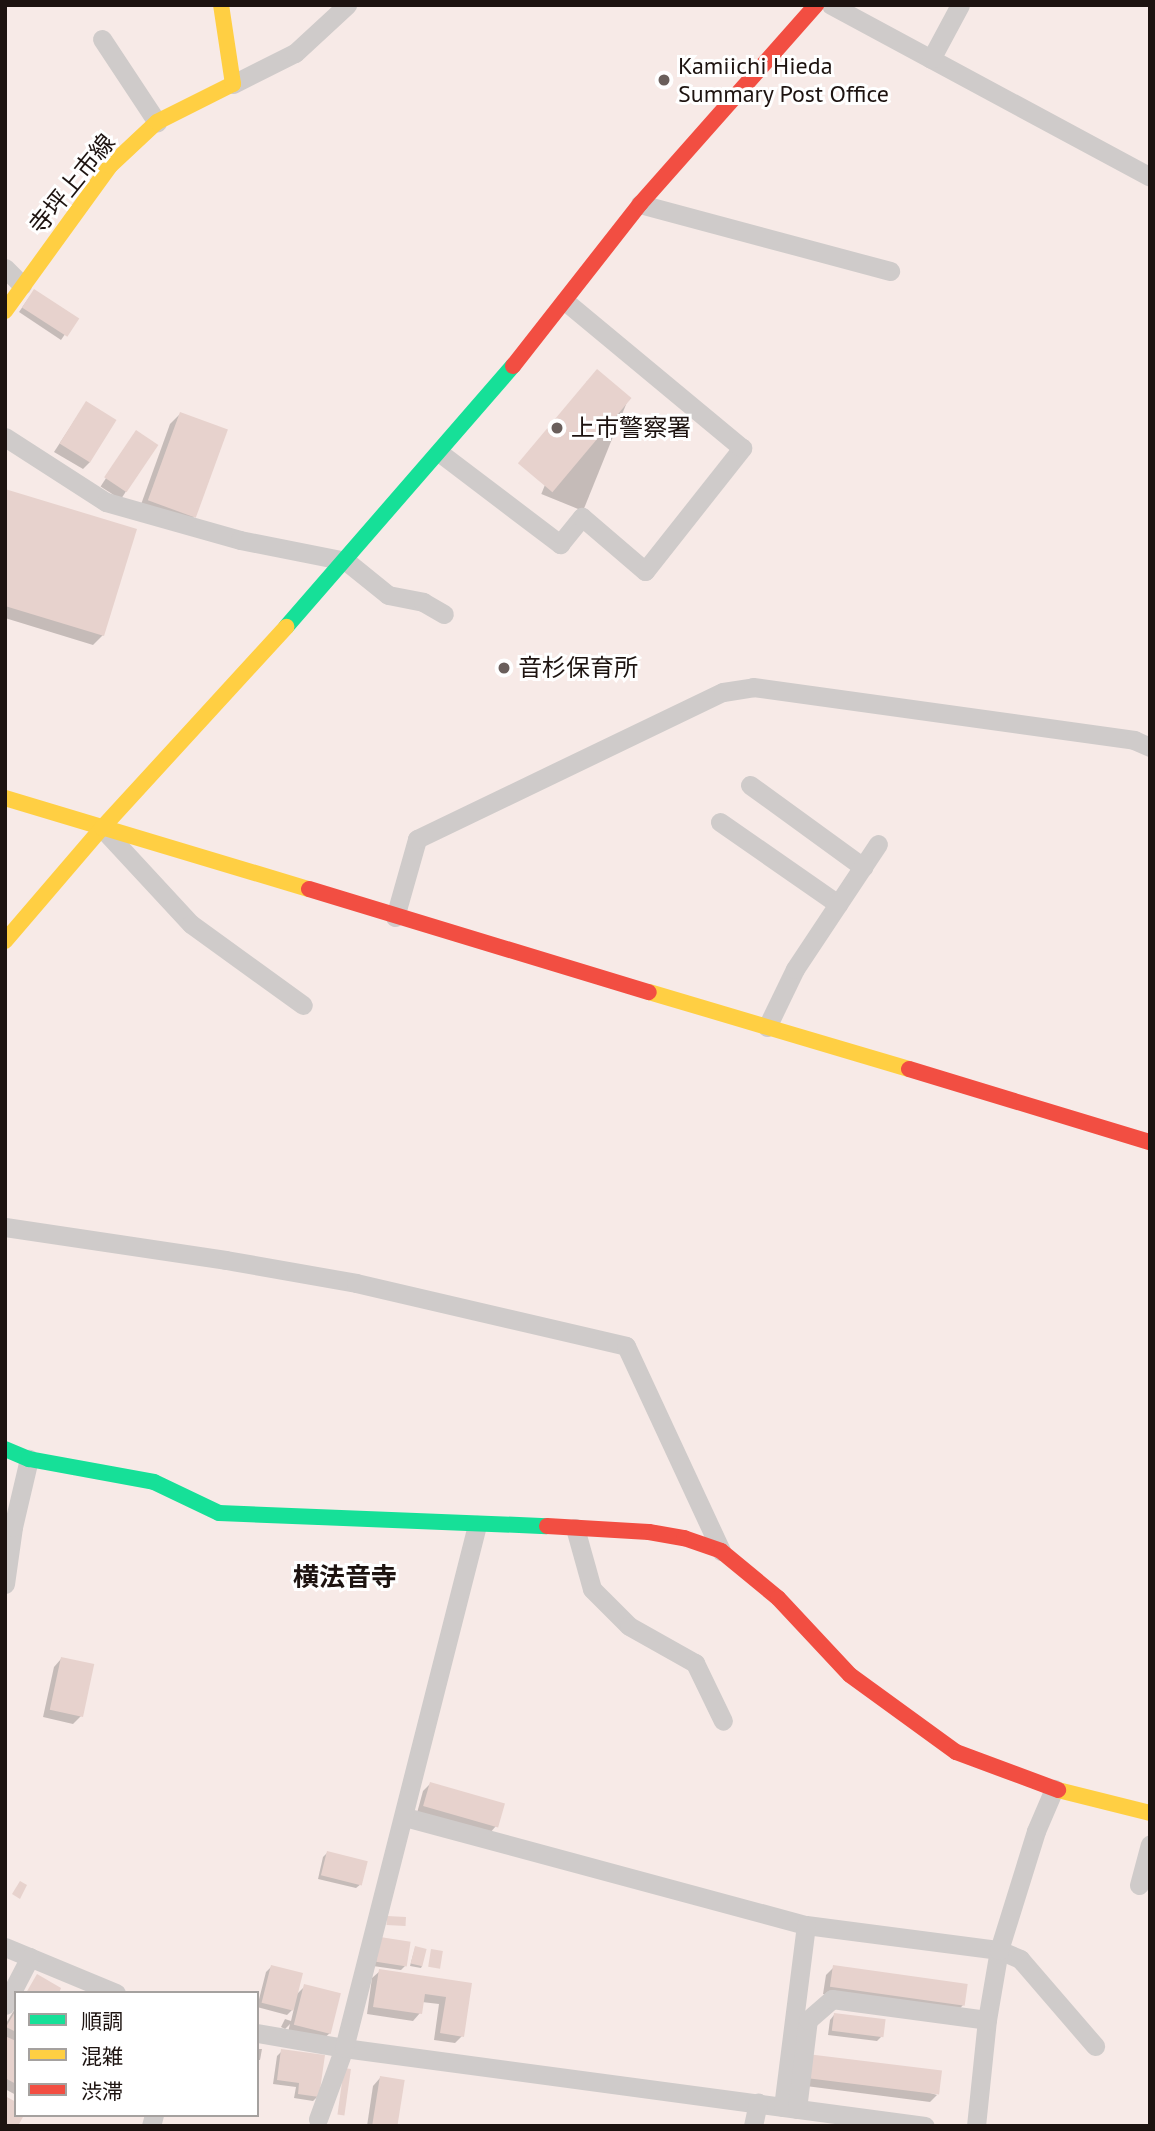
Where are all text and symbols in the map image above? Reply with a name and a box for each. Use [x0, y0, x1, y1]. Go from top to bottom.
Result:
place label: Kamiichi Hieda Summary Post Office [678, 52, 890, 108]
marker: Kamiichi Hieda Summary Post Office [656, 72, 672, 88]
street label: 寺坪上市線 [23, 128, 121, 240]
place label: 上市警察署 [571, 414, 691, 442]
marker: 上市警察署 [549, 420, 565, 436]
place label: 音杉保育所 [518, 654, 638, 682]
marker: 音杉保育所 [496, 660, 512, 676]
district label: 横法音寺 [293, 1561, 397, 1593]
legend [14, 1991, 259, 2117]
text: 順調 [81, 2008, 123, 2035]
text: 混雑 [81, 2043, 123, 2070]
text: 渋滞 [81, 2078, 123, 2105]

